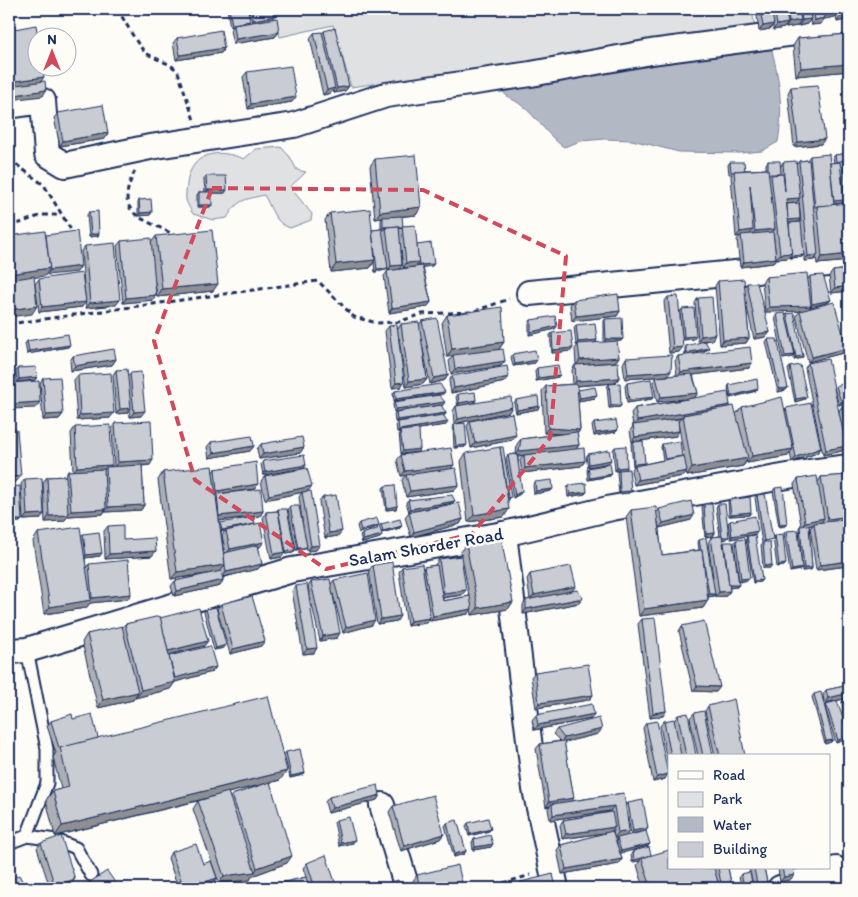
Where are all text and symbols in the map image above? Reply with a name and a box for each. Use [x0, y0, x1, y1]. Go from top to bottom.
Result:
north arrow [28, 28, 78, 78]
text: N [47, 31, 57, 48]
street label: Salam Shorder Road [347, 523, 505, 571]
legend [668, 754, 830, 870]
text: Road [713, 766, 746, 784]
text: Park [713, 790, 743, 808]
text: Water [713, 816, 752, 834]
text: Building [713, 840, 767, 858]

